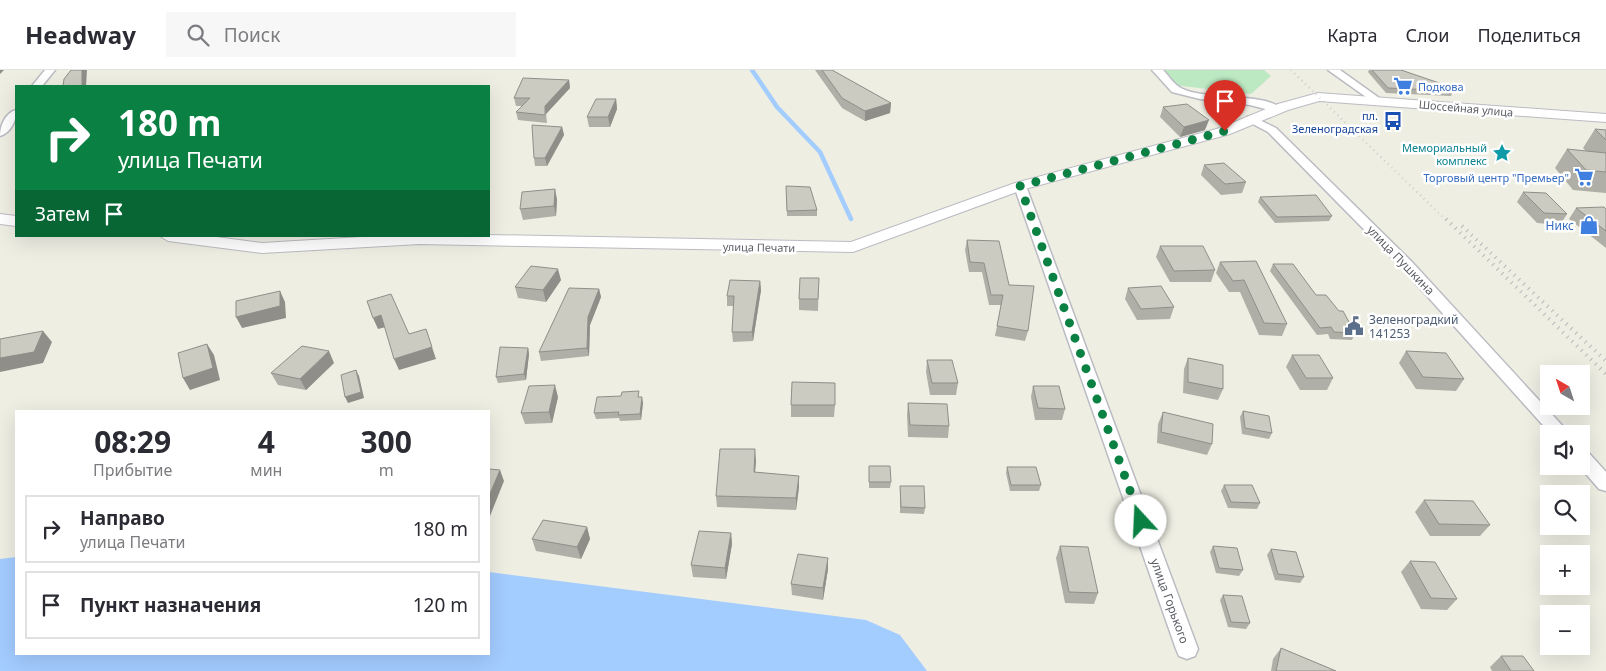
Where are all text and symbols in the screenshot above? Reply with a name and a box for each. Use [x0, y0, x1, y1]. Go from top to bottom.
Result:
search box [166, 12, 516, 57]
text: Headway [25, 18, 136, 51]
icon: search [184, 21, 212, 49]
text: Поиск [224, 22, 280, 48]
text: Карта [1327, 23, 1377, 47]
text: Слои [1405, 23, 1449, 47]
text: Поделиться [1477, 23, 1581, 47]
supermarket icon: Подкова [1392, 75, 1414, 97]
place label: Подкова [1418, 79, 1464, 94]
pin [1204, 80, 1246, 131]
icon: arrive [1211, 87, 1239, 115]
street label: Шоссейная улица [1418, 96, 1514, 120]
text: 180 m [118, 99, 221, 146]
icon: right [35, 105, 100, 170]
place label: пл. Зеленоградская [1292, 108, 1378, 136]
bus stop icon: пл. Зеленоградская [1382, 110, 1404, 132]
place label: Мемориальный комплекс [1402, 140, 1487, 168]
place icon: Мемориальный комплекс [1491, 142, 1513, 164]
text: улица Печати [118, 144, 263, 174]
supermarket icon: Торговый центр "Премьер" [1573, 166, 1595, 188]
place label: Торговый центр "Премьер" [1423, 170, 1569, 185]
icon: arrive [100, 200, 128, 228]
text: Затем [35, 201, 90, 227]
shop icon: Никс [1578, 214, 1600, 236]
place label: Никс [1546, 217, 1574, 234]
street label: улица Пушкина [1363, 221, 1439, 299]
street label: улица Печати [723, 239, 795, 255]
place label: Зеленоградкий 141253 [1369, 311, 1458, 342]
public building icon: Зеленоградкий 141253 [1343, 315, 1365, 337]
north arrow [1540, 365, 1590, 415]
map controls [1540, 365, 1590, 655]
text: 08:29 [94, 421, 171, 462]
text: 4 [258, 421, 275, 462]
text: 300 [360, 421, 412, 462]
button: sound [1540, 425, 1590, 475]
text: Прибытие [93, 459, 172, 481]
text: мин [250, 459, 282, 481]
text: m [379, 459, 394, 481]
button: search [1540, 485, 1590, 535]
position arrow [1114, 494, 1166, 546]
text: Направо [80, 505, 165, 531]
icon: right [37, 515, 65, 543]
text: 180 m [413, 516, 468, 542]
text: улица Печати [80, 531, 185, 553]
button: + [1540, 545, 1590, 595]
street label: улица Горького [1147, 556, 1193, 646]
icon: arrive [37, 591, 65, 619]
text: Пункт назначения [80, 592, 261, 618]
text: 120 m [413, 592, 468, 618]
button: − [1540, 605, 1590, 655]

